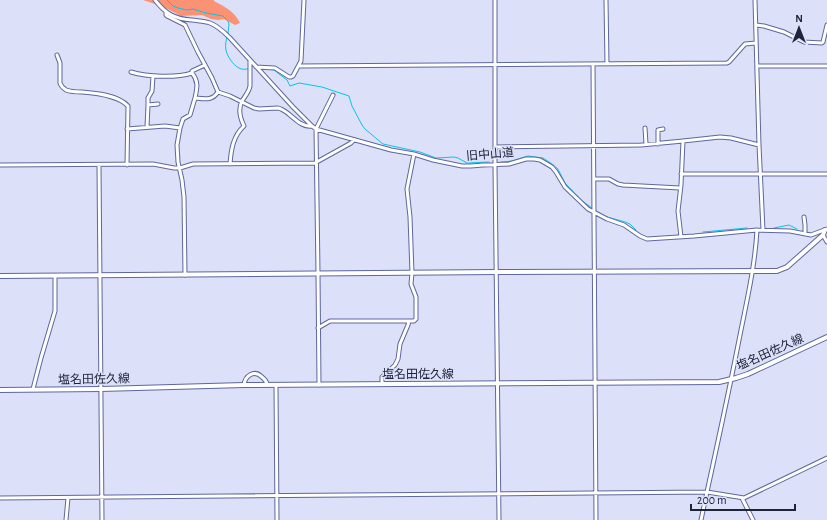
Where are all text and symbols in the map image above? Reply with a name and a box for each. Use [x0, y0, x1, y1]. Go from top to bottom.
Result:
north arrow [779, 8, 819, 48]
text: N [795, 13, 803, 24]
street label: 旧中山道 [465, 145, 514, 162]
street label: 塩名田佐久線 [734, 331, 805, 372]
street label: 塩名田佐久線 [382, 367, 454, 380]
street label: 塩名田佐久線 [58, 371, 130, 386]
scale bar [691, 486, 795, 512]
text: 200 m [697, 494, 727, 506]

